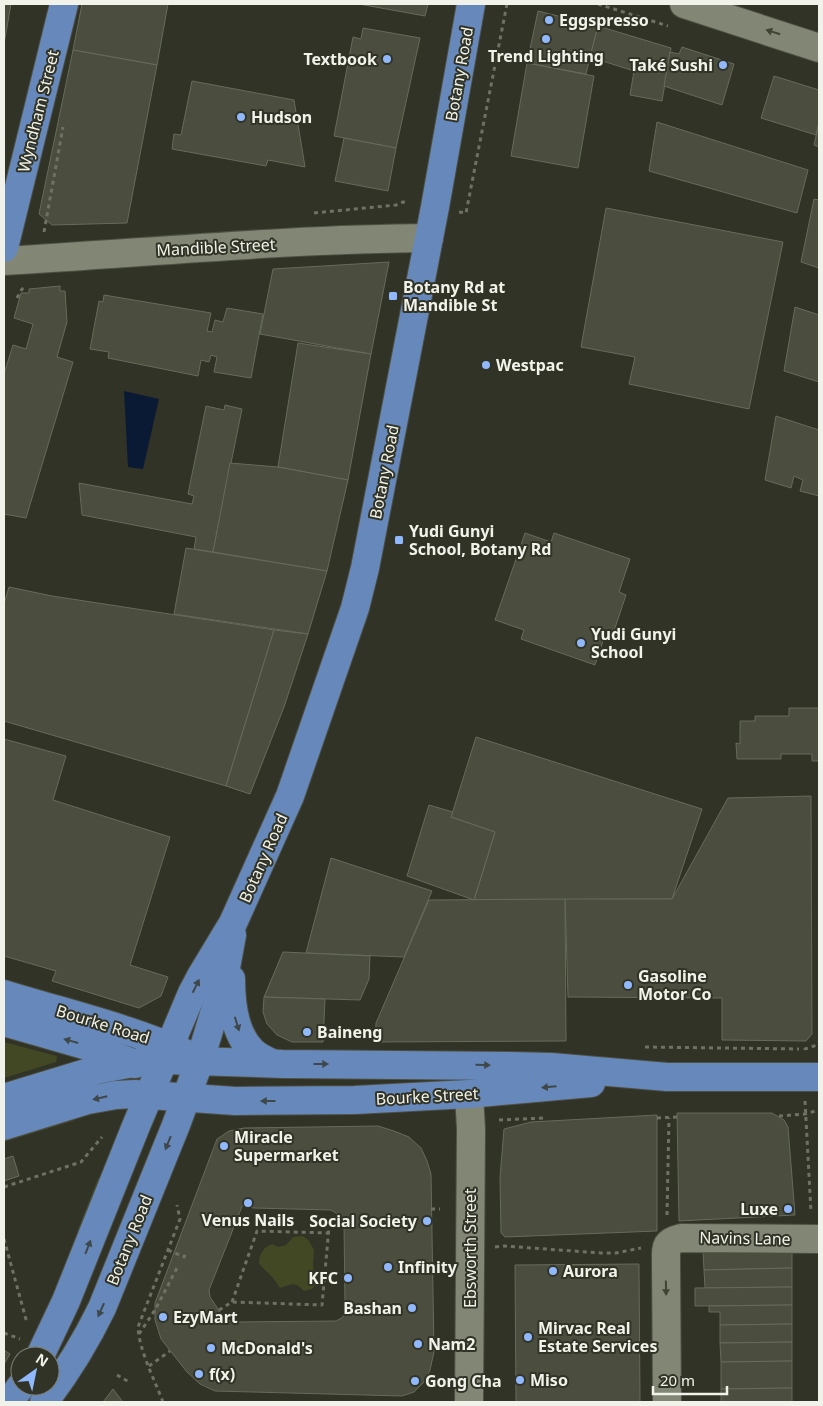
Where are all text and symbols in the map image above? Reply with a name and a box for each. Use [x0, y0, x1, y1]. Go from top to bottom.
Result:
place label: Eggspresso [559, 9, 649, 31]
marker: Eggspresso [543, 14, 555, 26]
street label: Botany Road [440, 25, 478, 123]
one-way arrow [765, 28, 780, 36]
marker: Trend Lighting [540, 33, 552, 45]
place label: Trend Lighting [488, 45, 604, 67]
street label: Wyndham Street [12, 47, 64, 175]
place label: Textbook [303, 48, 377, 70]
marker: Textbook [381, 53, 393, 65]
place label: Také Sushi [629, 54, 713, 76]
marker: Také Sushi [717, 59, 729, 71]
place label: Hudson [251, 106, 312, 128]
marker: Hudson [235, 111, 247, 123]
street label: Mandible Street [156, 233, 276, 261]
place label: Botany Rd at Mandible St [403, 276, 505, 316]
marker: Botany Rd at Mandible St [387, 290, 399, 302]
place label: Westpac [496, 354, 564, 376]
marker: Westpac [480, 359, 492, 371]
street label: Botany Road [364, 423, 404, 521]
place label: Yudi Gunyi School, Botany Rd [409, 520, 551, 560]
marker: Yudi Gunyi School, Botany Rd [393, 534, 405, 546]
place label: Yudi Gunyi School [591, 623, 676, 663]
marker: Yudi Gunyi School [575, 637, 587, 649]
street label: Botany Road [234, 810, 292, 906]
place label: Gasoline Motor Co [638, 965, 712, 1005]
one-way arrow [192, 978, 200, 993]
marker: Gasoline Motor Co [622, 979, 634, 991]
street label: Bourke Road [54, 999, 152, 1049]
one-way arrow [234, 1016, 242, 1031]
place label: Baineng [317, 1021, 382, 1043]
marker: Baineng [301, 1026, 313, 1038]
one-way arrow [63, 1037, 78, 1045]
one-way arrow [313, 1060, 329, 1068]
one-way arrow [476, 1061, 492, 1069]
street label: Bourke Street [375, 1082, 479, 1110]
one-way arrow [541, 1083, 557, 1091]
one-way arrow [92, 1094, 108, 1102]
one-way arrow [259, 1097, 275, 1105]
place label: Miracle Supermarket [234, 1126, 339, 1166]
one-way arrow [164, 1136, 172, 1150]
marker: Miracle Supermarket [218, 1140, 230, 1152]
street label: Ebsworth Street [459, 1188, 481, 1308]
street label: Botany Road [101, 1192, 157, 1288]
marker: Venus Nails [242, 1197, 254, 1209]
place label: Luxe [740, 1198, 778, 1220]
marker: Luxe [782, 1203, 794, 1215]
place label: Venus Nails [202, 1209, 294, 1231]
place label: Social Society [309, 1210, 418, 1232]
marker: Social Society [421, 1215, 433, 1227]
street label: Navins Lane [699, 1226, 791, 1250]
one-way arrow [84, 1240, 92, 1254]
place label: Infinity [398, 1256, 458, 1278]
place label: Aurora [563, 1260, 618, 1282]
marker: Infinity [382, 1261, 394, 1273]
marker: Aurora [547, 1265, 559, 1277]
place label: KFC [308, 1267, 338, 1289]
marker: KFC [342, 1272, 354, 1284]
one-way arrow [662, 1280, 670, 1296]
place label: Bashan [343, 1297, 402, 1319]
marker: Bashan [406, 1302, 418, 1314]
one-way arrow [96, 1303, 104, 1317]
place label: EzyMart [173, 1306, 238, 1328]
marker: EzyMart [157, 1311, 169, 1323]
place label: Mirvac Real Estate Services [538, 1317, 657, 1357]
marker: Mirvac Real Estate Services [522, 1331, 534, 1343]
place label: Nam2 [428, 1333, 475, 1355]
place label: McDonald's [221, 1337, 313, 1359]
marker: Nam2 [412, 1338, 424, 1350]
marker: McDonald's [205, 1342, 217, 1354]
north arrow [10, 1346, 60, 1396]
text: N [32, 1349, 52, 1371]
place label: f(x) [209, 1363, 235, 1385]
scale bar [653, 1364, 727, 1396]
marker: f(x) [193, 1368, 205, 1380]
place label: Miso [530, 1369, 568, 1391]
place label: Gong Cha [425, 1370, 502, 1392]
text: 20 m [660, 1370, 695, 1390]
marker: Miso [514, 1374, 526, 1386]
marker: Gong Cha [409, 1375, 421, 1387]

